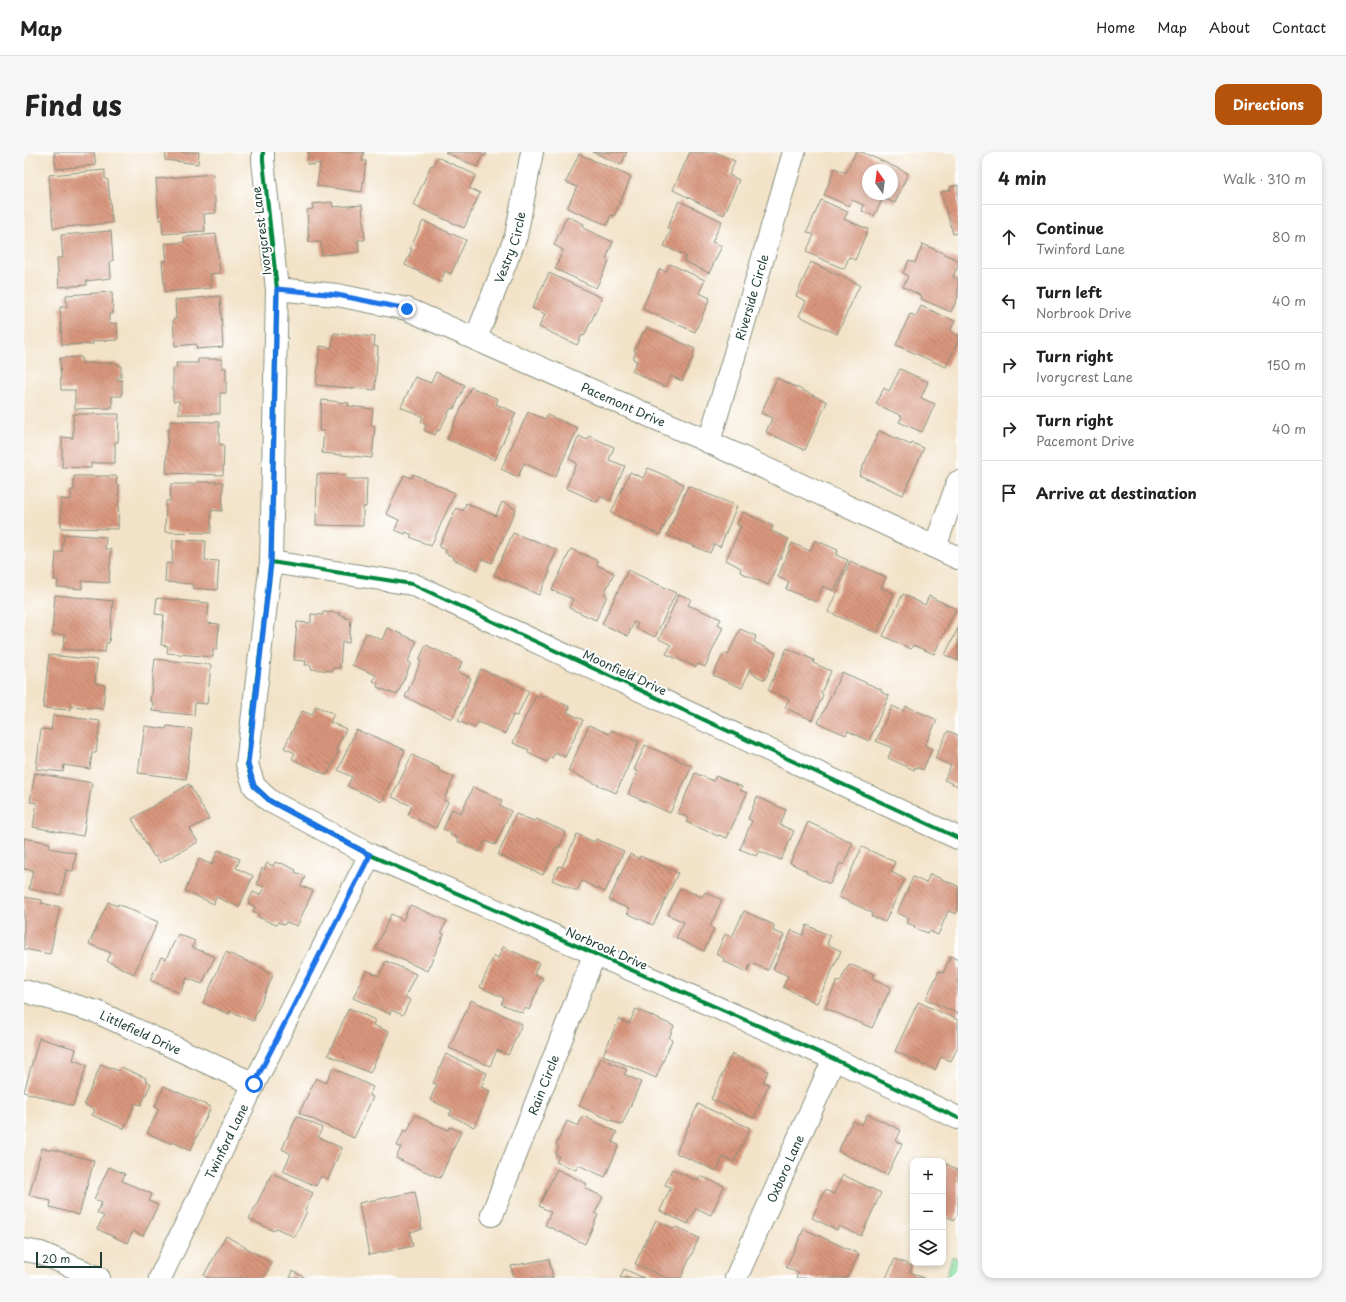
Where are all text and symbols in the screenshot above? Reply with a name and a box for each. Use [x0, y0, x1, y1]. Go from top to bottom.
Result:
text: Map [20, 14, 62, 42]
text: Home [1096, 17, 1135, 38]
text: Map [1157, 17, 1187, 38]
text: About [1209, 17, 1250, 38]
text: Contact [1272, 17, 1326, 38]
text: Find us [24, 83, 122, 126]
button: Directions [1215, 84, 1322, 125]
north arrow [862, 164, 898, 200]
text: 4 min [998, 165, 1046, 191]
text: Walk · 310 m [1223, 169, 1306, 188]
street label: Ivorycrest Lane [247, 185, 275, 277]
street label: Vestry Circle [489, 210, 530, 286]
text: Continue [1036, 216, 1104, 239]
icon: ahead [998, 226, 1020, 248]
text: 80 m [1272, 227, 1306, 246]
text: Twinford Lane [1036, 239, 1125, 258]
street label: Riverside Circle [730, 252, 773, 342]
text: Turn left [1036, 280, 1102, 303]
icon: left [998, 290, 1020, 312]
text: 40 m [1272, 291, 1306, 310]
route end [398, 300, 416, 318]
text: Norbrook Drive [1036, 303, 1131, 322]
text: Turn right [1036, 344, 1113, 367]
icon: right [998, 354, 1020, 376]
text: 150 m [1267, 355, 1306, 374]
text: Ivorycrest Lane [1036, 367, 1133, 386]
street label: Pacemont Drive [578, 378, 668, 431]
text: Turn right [1036, 408, 1113, 431]
icon: right [998, 418, 1020, 440]
text: 40 m [1272, 419, 1306, 438]
text: Pacemont Drive [1036, 431, 1134, 450]
text: Arrive at destination [1036, 481, 1197, 504]
icon: arrive [998, 482, 1020, 504]
street label: Moonfield Drive [580, 645, 670, 699]
street label: Norbrook Drive [563, 922, 651, 974]
street label: Littlefield Drive [97, 1006, 184, 1058]
street label: Rain Circle [523, 1052, 563, 1118]
route start [245, 1075, 263, 1093]
street label: Twinford Lane [200, 1100, 252, 1182]
street label: Oxboro Lane [762, 1131, 808, 1205]
map controls [910, 1158, 946, 1266]
button: + [910, 1158, 946, 1194]
button: − [910, 1194, 946, 1230]
button: layers [910, 1230, 946, 1266]
scale bar [36, 1250, 102, 1269]
text: 20 m [42, 1250, 70, 1267]

